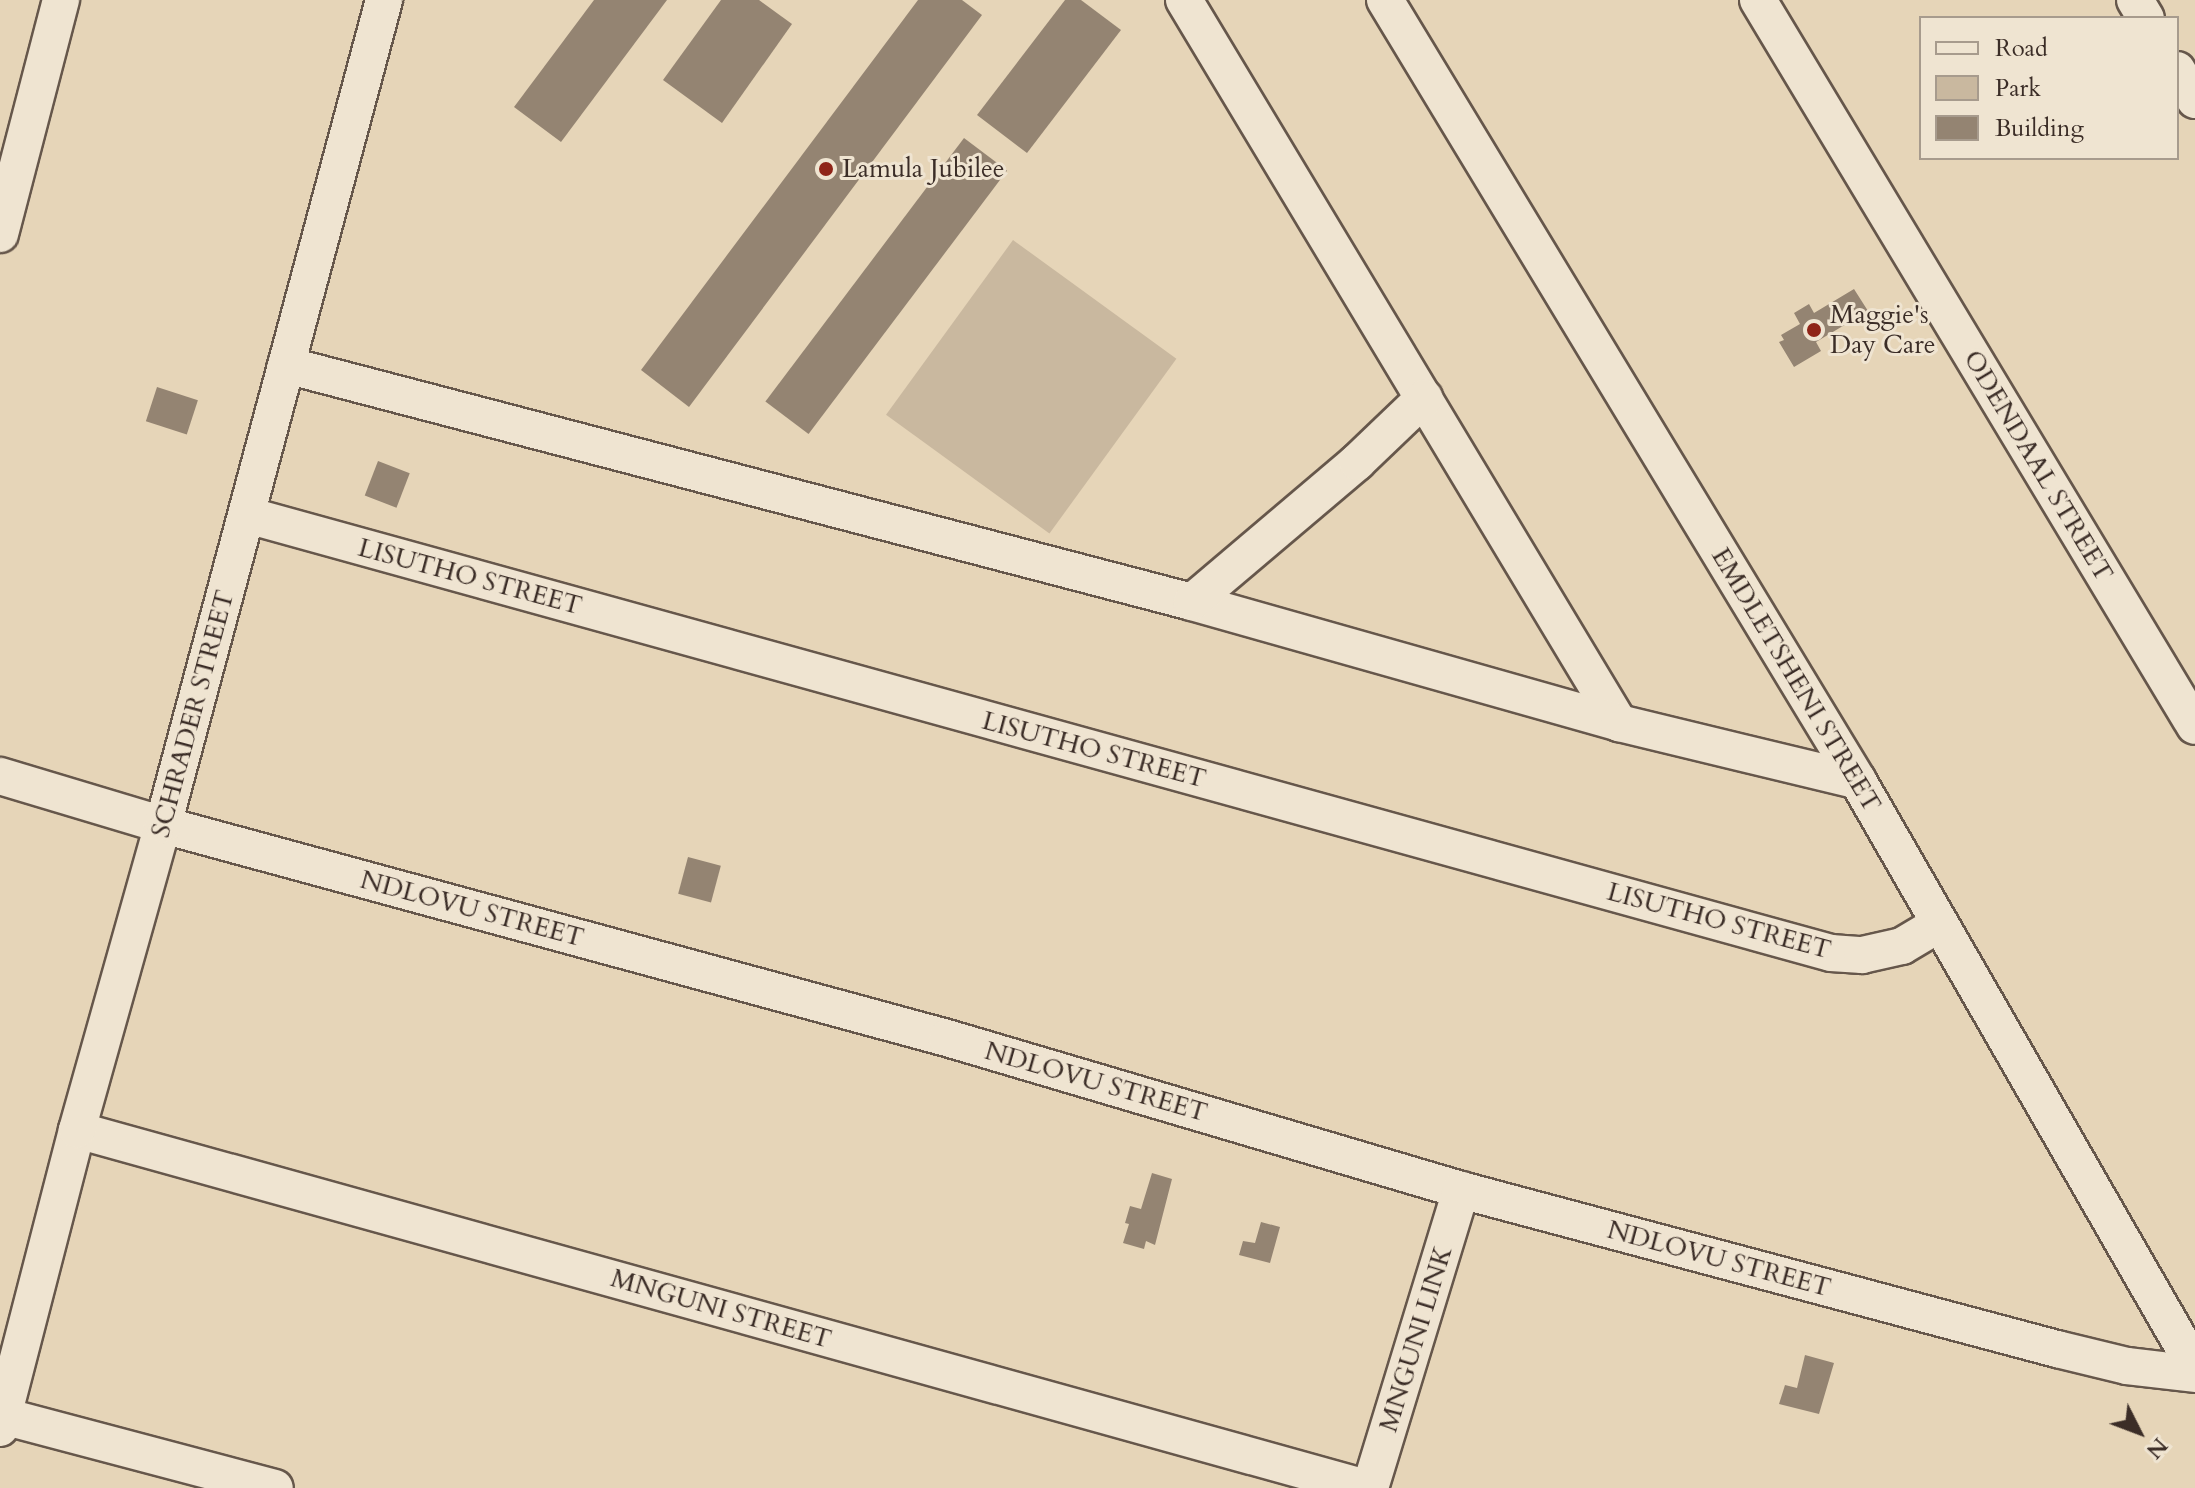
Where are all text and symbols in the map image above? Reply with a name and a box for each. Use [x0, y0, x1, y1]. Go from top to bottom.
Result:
legend [1919, 16, 2179, 160]
text: Road [1995, 32, 2048, 65]
text: Park [1995, 72, 2041, 105]
text: Building [1995, 112, 2084, 145]
place label: Lamula Jubilee [842, 153, 1005, 185]
marker: Lamula Jubilee [817, 160, 835, 178]
place label: Maggie's Day Care [1830, 299, 1935, 360]
marker: Maggie's Day Care [1805, 321, 1823, 339]
street label: ODENDAAL STREET [1957, 345, 2119, 587]
street label: LISUTHO STREET [355, 532, 585, 622]
street label: EMDLETSHENI STREET [1705, 542, 1887, 818]
street label: SCHRADER STREET [145, 587, 241, 841]
street label: LISUTHO STREET [979, 705, 1209, 795]
street label: NDLOVU STREET [357, 864, 587, 954]
street label: LISUTHO STREET [1604, 876, 1834, 966]
street label: NDLOVU STREET [981, 1035, 1211, 1129]
street label: NDLOVU STREET [1604, 1214, 1834, 1304]
street label: MNGUNI LINK [1373, 1242, 1459, 1436]
street label: MNGUNI STREET [607, 1263, 835, 1355]
north arrow [2099, 1392, 2179, 1472]
text: N [2139, 1431, 2174, 1465]

